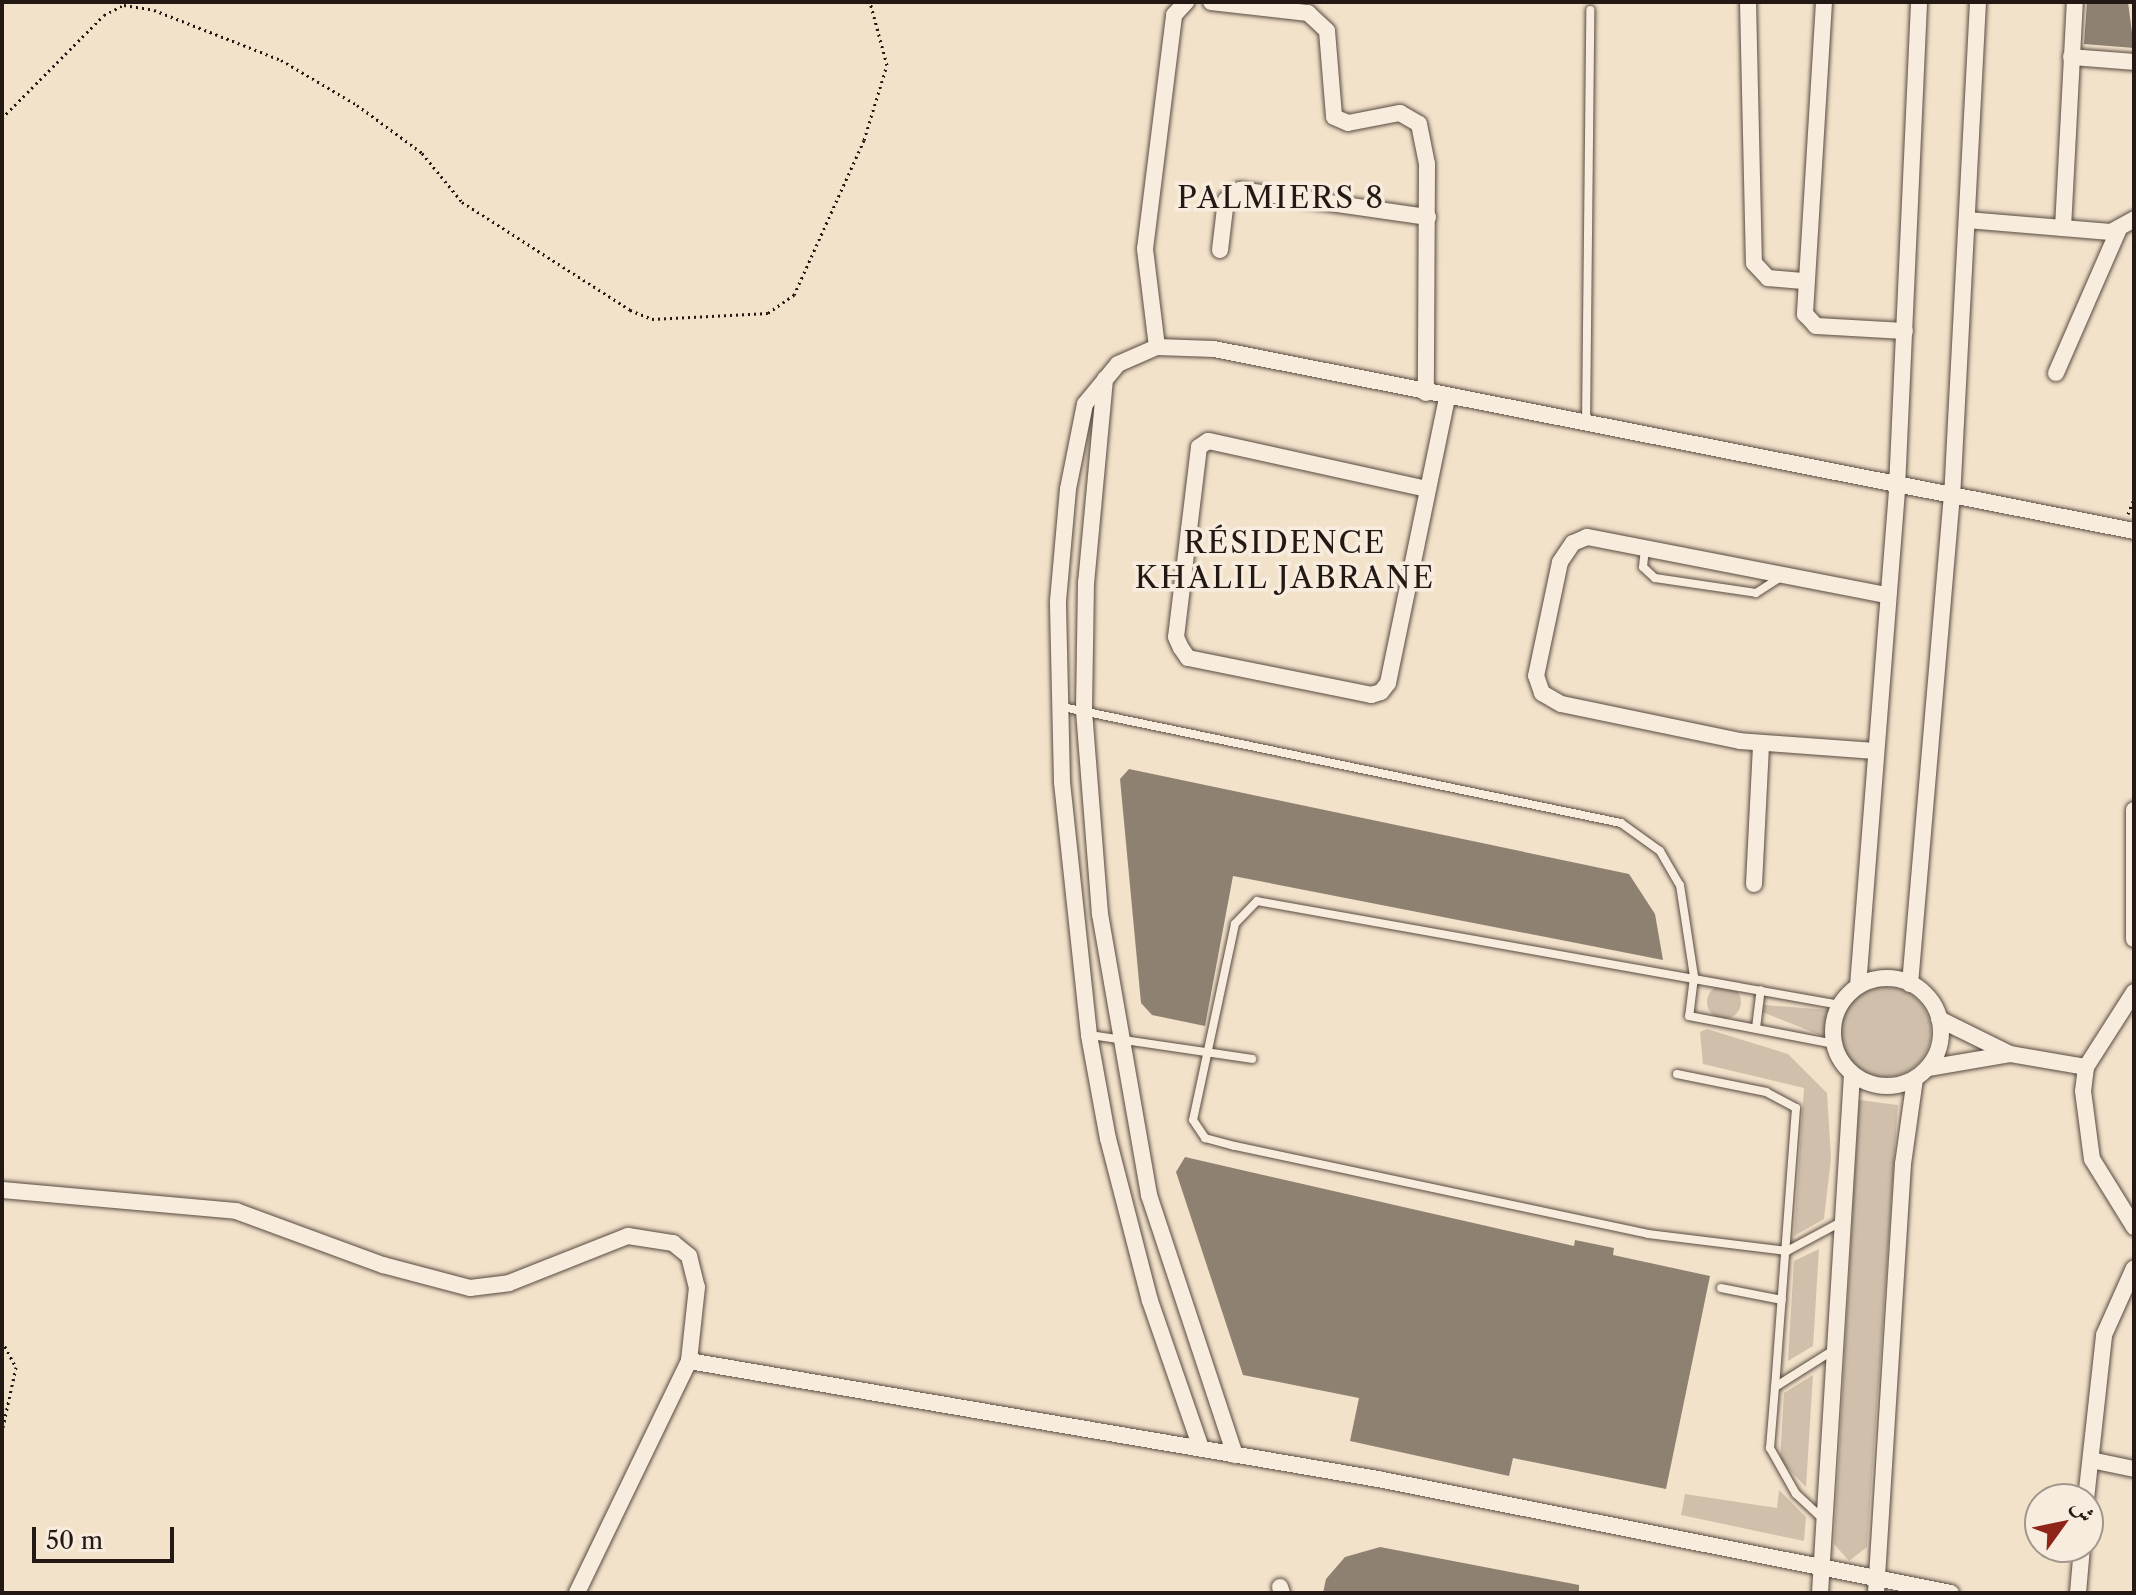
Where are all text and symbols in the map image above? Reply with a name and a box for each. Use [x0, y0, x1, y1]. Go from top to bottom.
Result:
district label: PALMIERS 8 [1177, 180, 1385, 216]
district label: RÉSIDENCE KHALIL JABRANE [1134, 525, 1436, 596]
north arrow [2024, 1483, 2104, 1563]
text: ش [2066, 1494, 2100, 1527]
scale bar [36, 1511, 178, 1561]
text: 50 m [46, 1526, 103, 1555]

